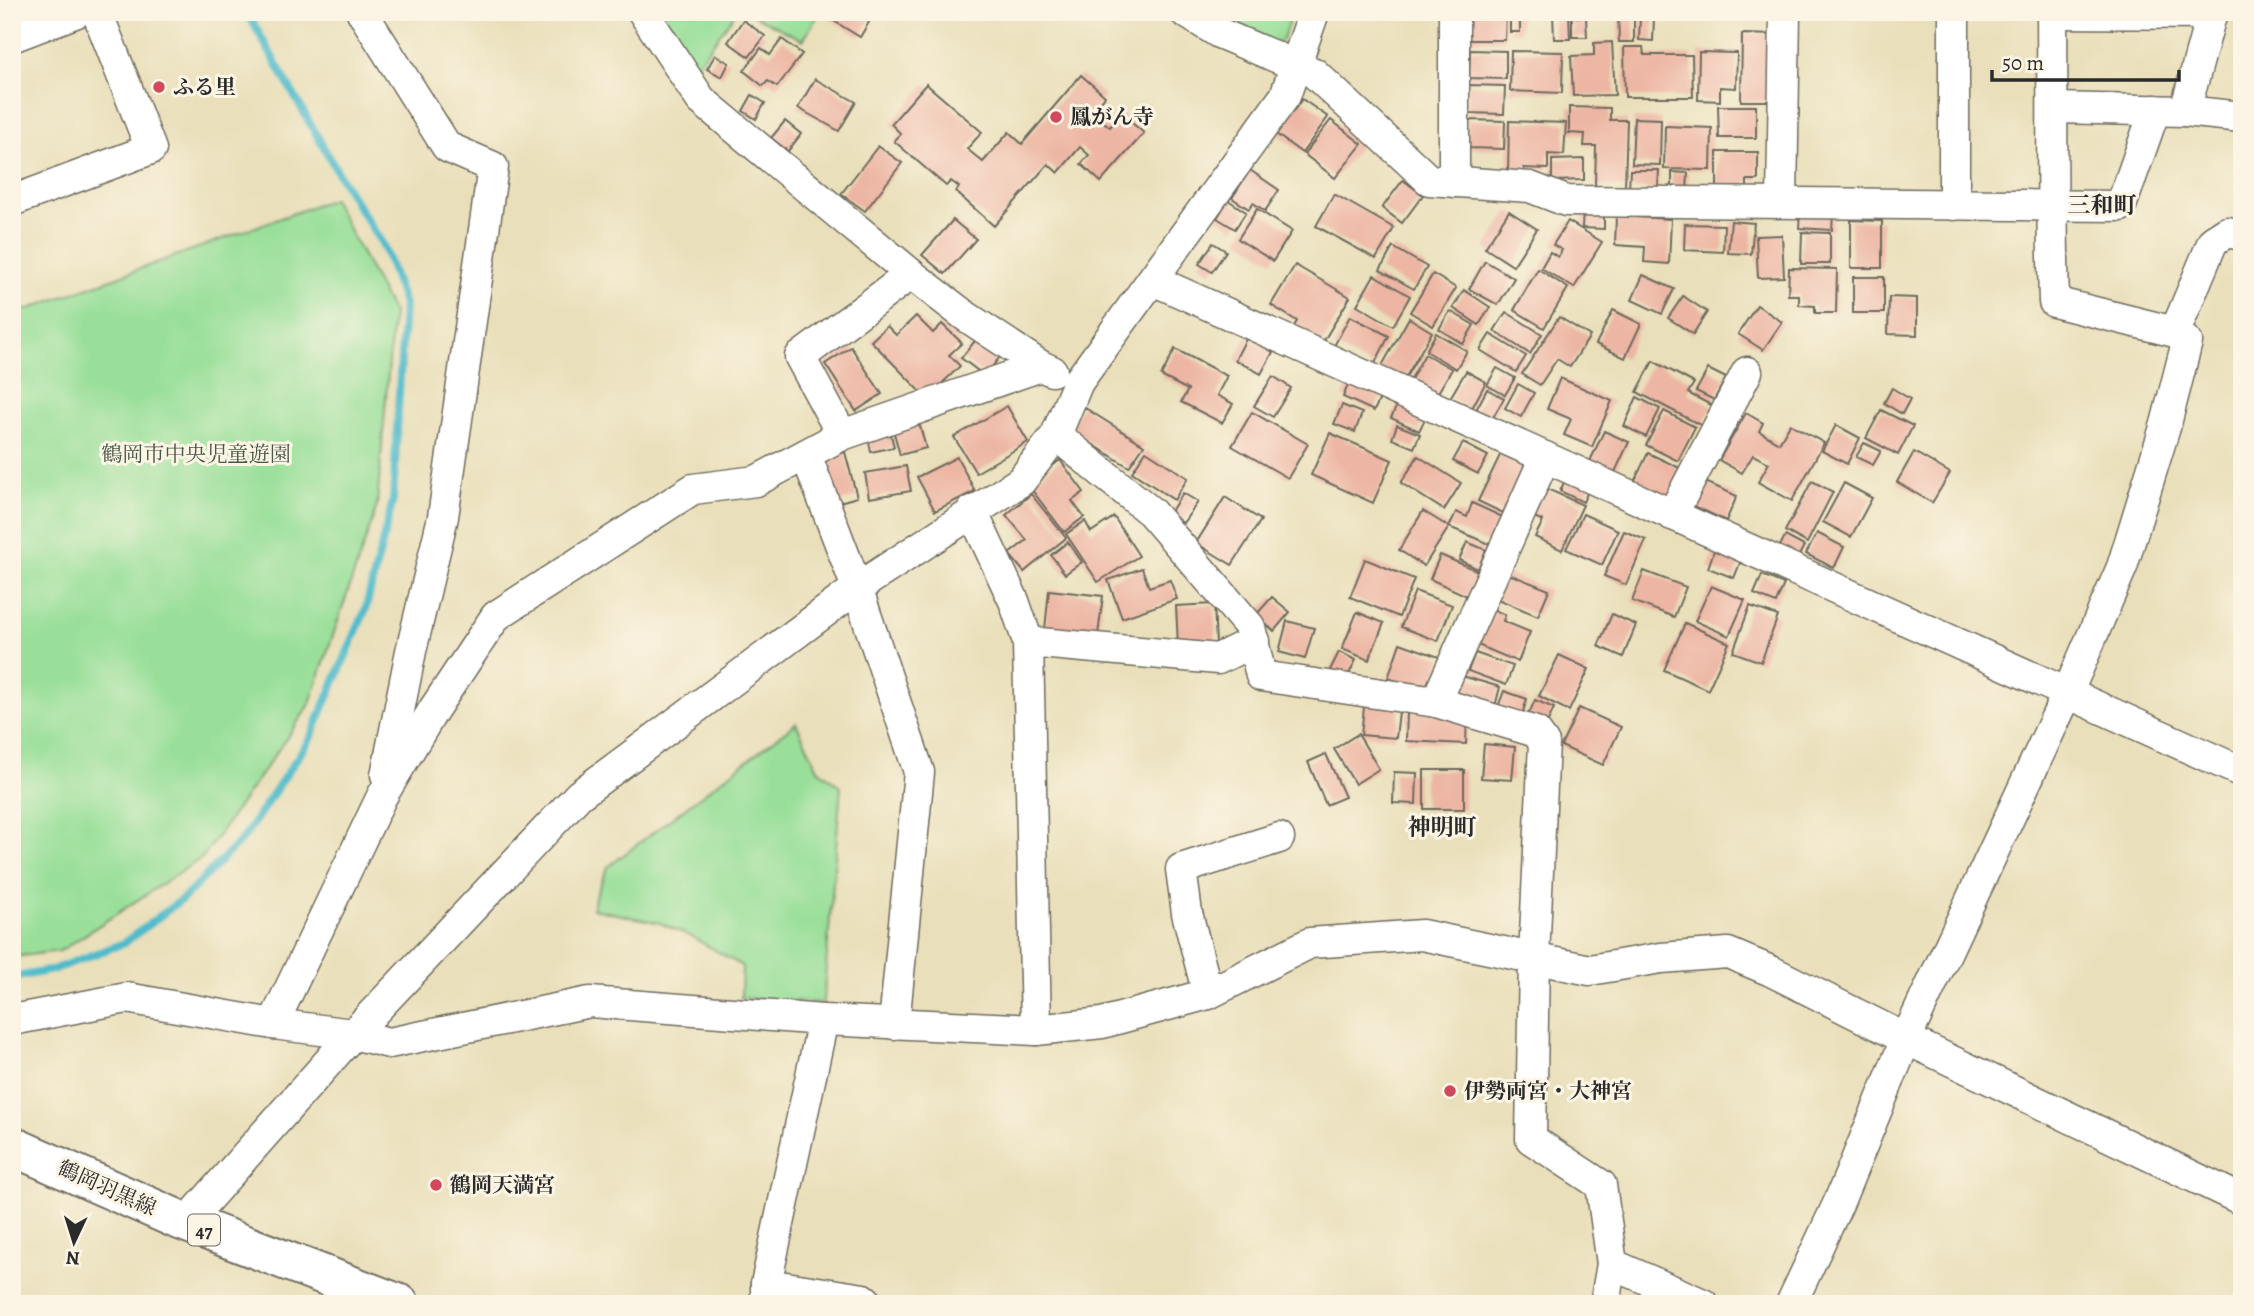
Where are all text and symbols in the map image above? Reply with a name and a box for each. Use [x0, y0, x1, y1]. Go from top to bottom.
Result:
scale bar [1992, 38, 2179, 82]
text: 50 m [2002, 49, 2044, 77]
place label: ふる里 [173, 73, 236, 101]
marker: ふる里 [151, 79, 167, 95]
place label: 鳳がん寺 [1070, 103, 1154, 131]
marker: 鳳がん寺 [1048, 109, 1064, 125]
district label: 三和町 [2068, 190, 2137, 221]
park label: 鶴岡市中央児童遊園 [102, 440, 291, 468]
district label: 神明町 [1408, 812, 1477, 843]
place label: 伊勢両宮・大神宮 [1464, 1077, 1632, 1105]
marker: 伊勢両宮・大神宮 [1442, 1083, 1458, 1099]
street label: 鶴岡羽黒線 [53, 1154, 161, 1222]
place label: 鶴岡天満宮 [450, 1171, 555, 1199]
marker: 鶴岡天満宮 [428, 1177, 444, 1193]
north arrow [38, 1208, 108, 1278]
road number: 47 [188, 1214, 220, 1246]
text: N [65, 1244, 81, 1271]

